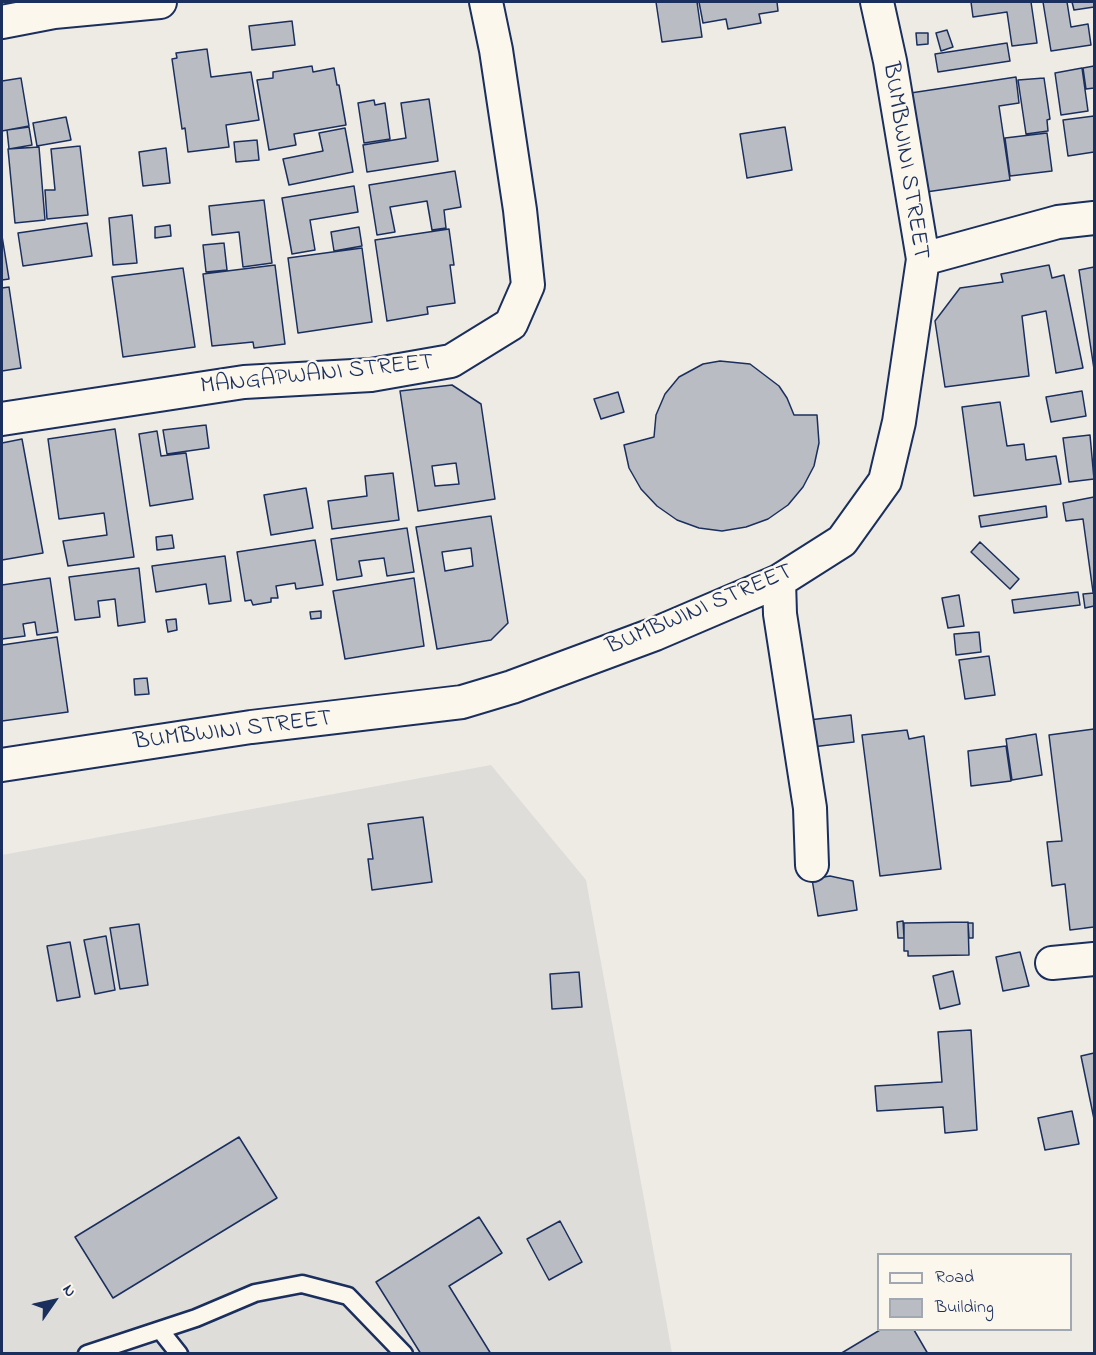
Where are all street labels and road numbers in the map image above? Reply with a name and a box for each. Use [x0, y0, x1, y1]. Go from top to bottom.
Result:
street label: BUMBWINI STREET [874, 60, 934, 262]
street label: MANGAPWANI STREET [199, 349, 435, 403]
street label: BUMBWINI STREET [603, 559, 797, 663]
street label: BUMBWINI STREET [132, 706, 334, 758]

